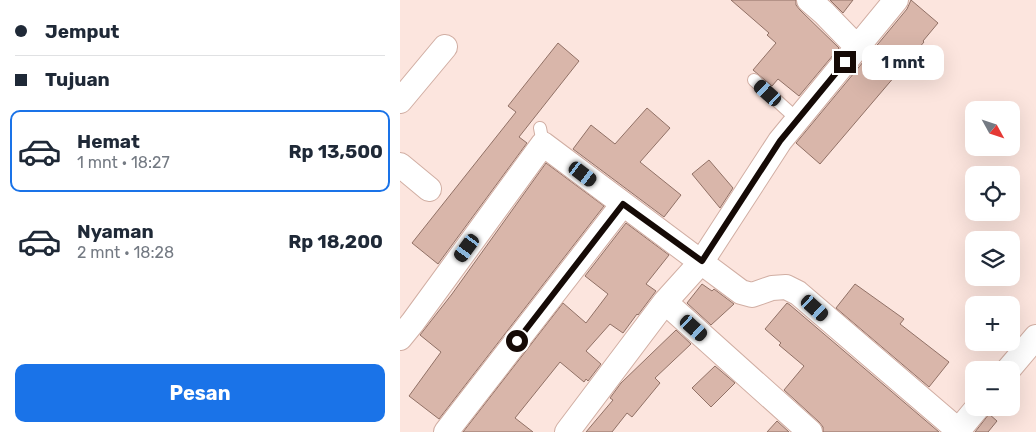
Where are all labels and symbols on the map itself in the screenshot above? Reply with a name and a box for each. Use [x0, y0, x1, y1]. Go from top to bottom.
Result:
callout: 1 mnt [862, 44, 945, 80]
route end [834, 51, 856, 73]
car [751, 77, 784, 109]
north arrow [965, 101, 1020, 156]
car [566, 159, 599, 189]
car [452, 231, 481, 265]
car [798, 292, 831, 324]
car [677, 312, 710, 344]
route start [506, 330, 528, 352]

